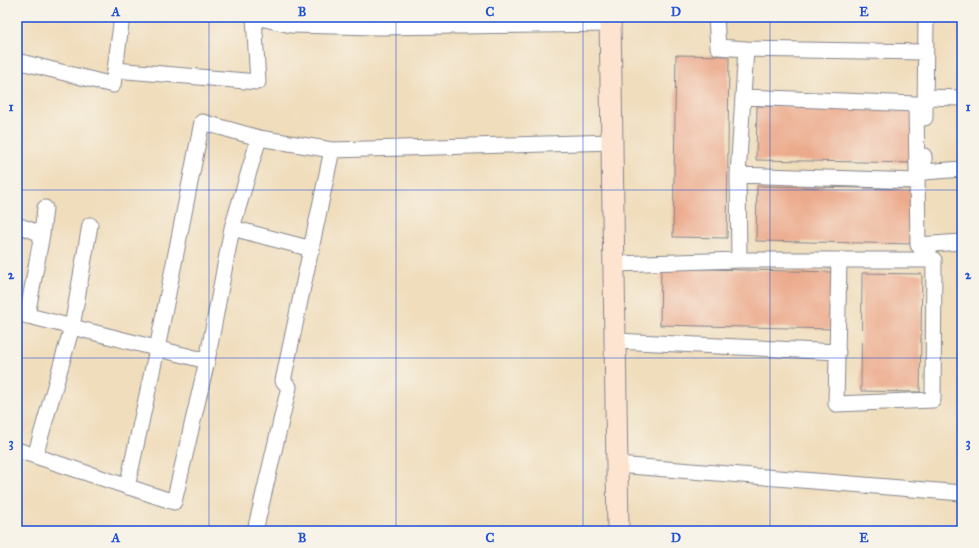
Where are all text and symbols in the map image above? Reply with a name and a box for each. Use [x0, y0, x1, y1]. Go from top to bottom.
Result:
text: A [111, 4, 121, 20]
text: B [298, 4, 307, 20]
text: C [486, 4, 495, 20]
text: D [671, 4, 681, 20]
text: E [859, 4, 869, 20]
text: 1 [8, 99, 14, 115]
text: 1 [965, 99, 971, 115]
text: 2 [8, 267, 15, 283]
text: 2 [965, 267, 972, 283]
text: 3 [8, 435, 14, 451]
text: 3 [965, 435, 971, 451]
text: A [111, 530, 121, 546]
text: B [298, 530, 307, 546]
text: C [486, 530, 495, 546]
text: D [671, 530, 681, 546]
text: E [859, 530, 869, 546]

